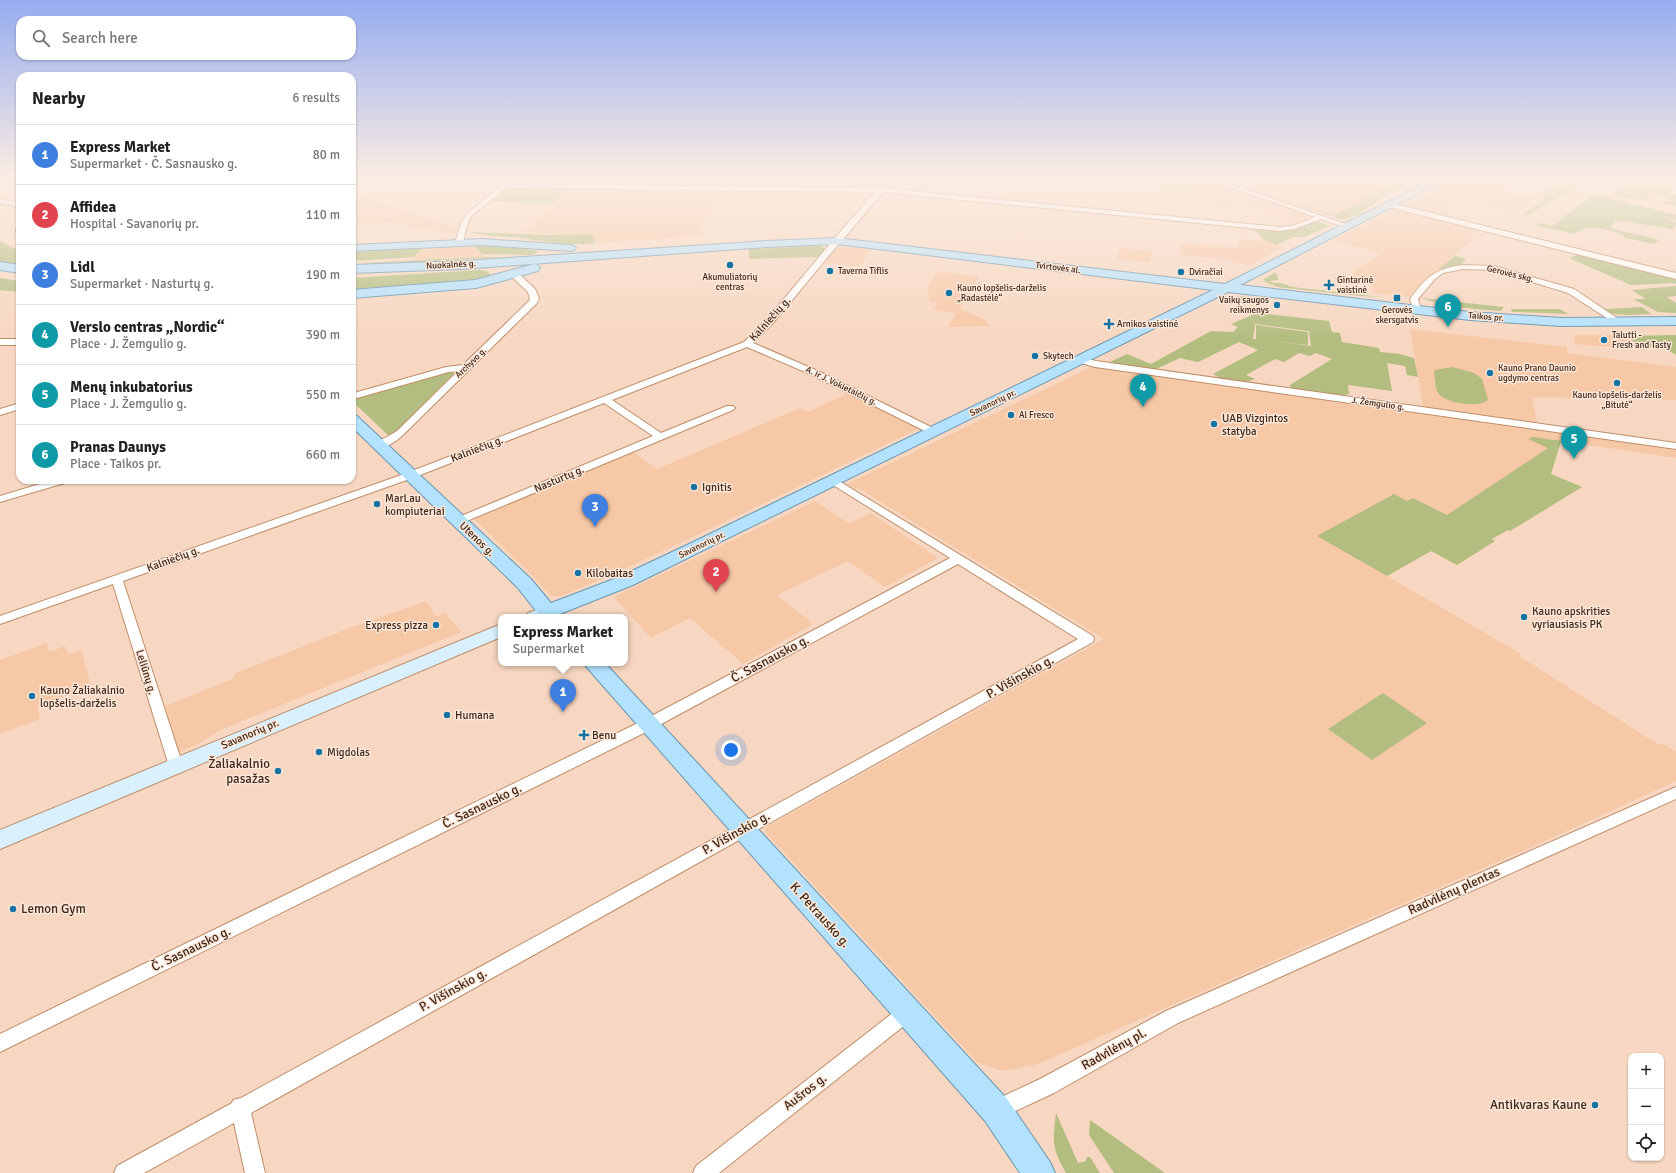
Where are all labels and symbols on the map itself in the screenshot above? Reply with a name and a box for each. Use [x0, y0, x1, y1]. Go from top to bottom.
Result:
street label: Nuokalnės g. [426, 258, 476, 272]
marker: Akumuliatorių centras [725, 260, 735, 270]
street label: Tvirtovės al. [1035, 260, 1081, 276]
street label: Gerovės skg. [1485, 263, 1535, 285]
marker: Taverna Tiflis [825, 266, 835, 276]
place label: Taverna Tiflis [838, 266, 888, 277]
marker: Dviračiai [1176, 267, 1186, 277]
place label: Dviračiai [1189, 267, 1223, 278]
place label: Akumuliatorių centras [703, 272, 758, 293]
place label: Gintarinė vaistinė [1337, 275, 1374, 296]
marker: Gintarinė vaistinė [1324, 280, 1334, 290]
place label: Kauno lopšelis-darželis „Radastėlė“ [957, 283, 1046, 304]
marker: Kauno lopšelis-darželis „Radastėlė“ [944, 288, 954, 298]
marker: Gerovės skersgatvis [1392, 293, 1402, 303]
street label: Kalniečių g. [747, 294, 793, 344]
pin: 6 [1435, 294, 1461, 327]
place label: Vaikų saugos reikmenys [1219, 295, 1269, 316]
marker: Vaikų saugos reikmenys [1272, 300, 1282, 310]
place label: Gerovės skersgatvis [1376, 305, 1418, 326]
street label: Taikos pr. [1468, 310, 1504, 324]
marker: Arnikos vaistinė [1104, 319, 1114, 329]
place label: Arnikos vaistinė [1117, 319, 1179, 330]
place label: Talutti - Fresh and Tasty [1612, 330, 1672, 351]
marker: Talutti - Fresh and Tasty [1599, 335, 1609, 345]
street label: Archyvo g. [453, 345, 489, 381]
marker: Skytech [1030, 351, 1040, 361]
place label: Skytech [1043, 351, 1074, 362]
place label: Kauno Prano Daunio ugdymo centras [1498, 363, 1576, 384]
street label: A. ir J. Vokietaičių g. [804, 364, 878, 408]
marker: Kauno Prano Daunio ugdymo centras [1485, 368, 1495, 378]
pin: 4 [1130, 374, 1156, 407]
marker: Kauno lopšelis-darželis „Bitutė“ [1612, 378, 1622, 388]
street label: Savanorių pr. [968, 387, 1018, 419]
place label: Kauno lopšelis-darželis „Bitutė“ [1572, 390, 1662, 411]
street label: J. Žemgulio g. [1351, 393, 1405, 413]
marker: Al Fresco [1006, 410, 1016, 420]
place label: Al Fresco [1019, 410, 1054, 421]
place label: UAB Vizgintos statyba [1222, 412, 1288, 438]
marker: UAB Vizgintos statyba [1209, 419, 1219, 429]
pin: 5 [1561, 426, 1587, 459]
street label: Kalniečių g. [449, 433, 505, 465]
street label: Nasturtų g. [532, 463, 586, 495]
place label: Ignitis [702, 481, 732, 494]
marker: Ignitis [689, 482, 699, 492]
place label: MarLau kompiuteriai [385, 492, 445, 518]
pin: 3 [582, 494, 608, 527]
marker: MarLau kompiuteriai [372, 499, 382, 509]
street label: Utenos g. [457, 519, 498, 559]
street label: Savanorių pr. [677, 529, 727, 561]
street label: Kalniečių g. [145, 543, 201, 575]
pin: 2 [703, 559, 729, 592]
place label: Kilobaitas [586, 567, 633, 580]
marker: Kilobaitas [573, 568, 583, 578]
place label: Kauno apskrities vyriausiasis PK [1532, 605, 1611, 631]
marker: Kauno apskrities vyriausiasis PK [1519, 612, 1529, 622]
place label: Express pizza [365, 619, 428, 632]
marker: Express pizza [431, 620, 441, 630]
street label: Č. Sasnausko g. [728, 631, 812, 686]
street label: Leliūnų g. [133, 648, 159, 696]
street label: P. Višinskio g. [983, 652, 1057, 702]
pin: 1 [550, 679, 576, 712]
place label: Kauno Žaliakalnio lopšelis-darželis [40, 683, 125, 710]
marker: Kauno Žaliakalnio lopšelis-darželis [27, 691, 37, 701]
place label: Humana [455, 709, 495, 722]
marker: Humana [442, 710, 452, 720]
street label: Savanorių pr. [219, 716, 281, 752]
place label: Benu [592, 729, 616, 742]
marker: Benu [579, 730, 589, 740]
your location [721, 740, 741, 760]
place label: Migdolas [327, 746, 370, 759]
marker: Migdolas [314, 747, 324, 757]
place label: Žaliakalnio pasažas [208, 755, 270, 787]
marker: Žaliakalnio pasažas [273, 766, 283, 776]
street label: Č. Sasnausko g. [439, 779, 524, 832]
street label: P. Višinskio g. [699, 808, 773, 858]
street label: Radvilėnų plentas [1406, 864, 1503, 918]
street label: K. Petrausko g. [787, 879, 853, 951]
place label: Lemon Gym [21, 901, 86, 917]
marker: Lemon Gym [8, 904, 18, 914]
street label: Č. Sasnausko g. [148, 922, 233, 975]
street label: P. Višinskio g. [416, 965, 490, 1015]
street label: Radvilėnų pl. [1079, 1025, 1149, 1073]
street label: Aušros g. [780, 1070, 830, 1114]
place label: Antikvaras Kaune [1490, 1097, 1587, 1113]
marker: Antikvaras Kaune [1590, 1100, 1600, 1110]

